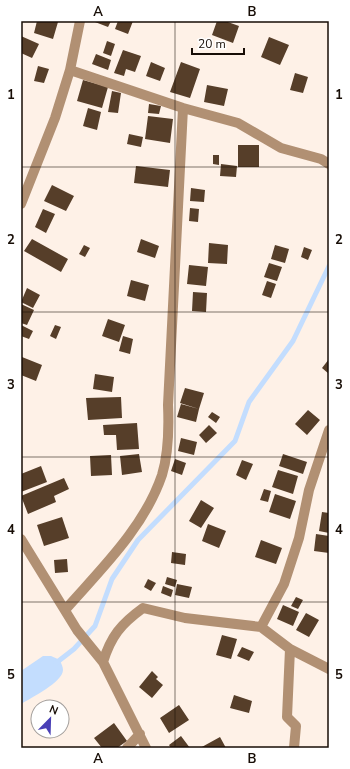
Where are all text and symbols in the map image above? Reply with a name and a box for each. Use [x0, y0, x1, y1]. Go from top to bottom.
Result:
text: A [93, 3, 103, 21]
text: B [248, 3, 257, 21]
scale bar [192, 30, 244, 56]
text: 20 m [198, 36, 226, 52]
text: 1 [7, 86, 15, 104]
text: 1 [335, 86, 343, 104]
text: 2 [7, 231, 15, 249]
text: 2 [335, 231, 343, 249]
text: 3 [7, 376, 15, 394]
text: 3 [335, 376, 343, 394]
text: 4 [7, 521, 15, 539]
text: 4 [335, 521, 343, 539]
text: 5 [7, 666, 15, 684]
text: 5 [335, 666, 343, 684]
north arrow [30, 699, 70, 739]
text: N [47, 702, 60, 719]
text: A [93, 750, 103, 768]
text: B [248, 750, 257, 768]

